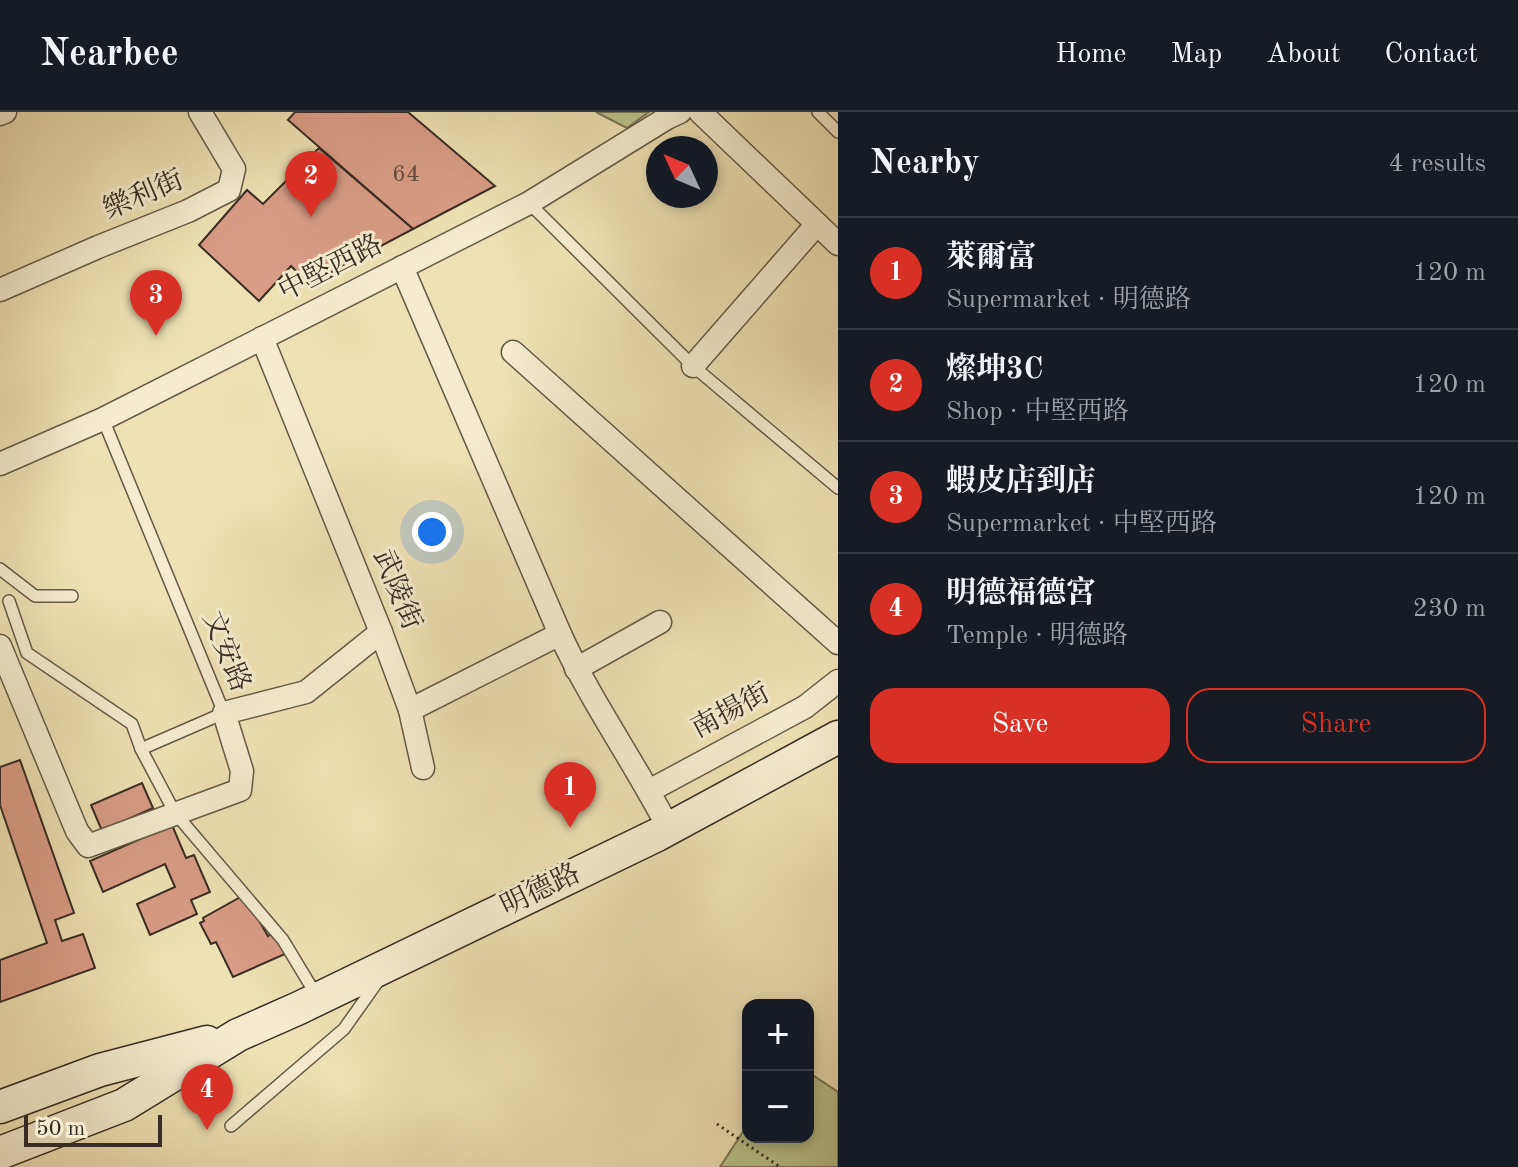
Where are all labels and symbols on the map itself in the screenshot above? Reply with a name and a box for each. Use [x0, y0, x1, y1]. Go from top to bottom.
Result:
north arrow [646, 136, 718, 208]
pin: 2 [285, 151, 337, 217]
house number: 64 [392, 163, 420, 187]
street label: 樂利街 [99, 164, 188, 225]
street label: 中堅西路 [273, 228, 387, 307]
pin: 3 [130, 270, 182, 336]
your location [412, 512, 452, 552]
street label: 武陵街 [367, 545, 427, 634]
street label: 文安路 [196, 607, 256, 696]
street label: 南揚街 [686, 677, 775, 744]
pin: 1 [544, 762, 596, 828]
street label: 明德路 [496, 857, 585, 922]
pin: 4 [181, 1064, 233, 1130]
scale bar [24, 1111, 162, 1147]

